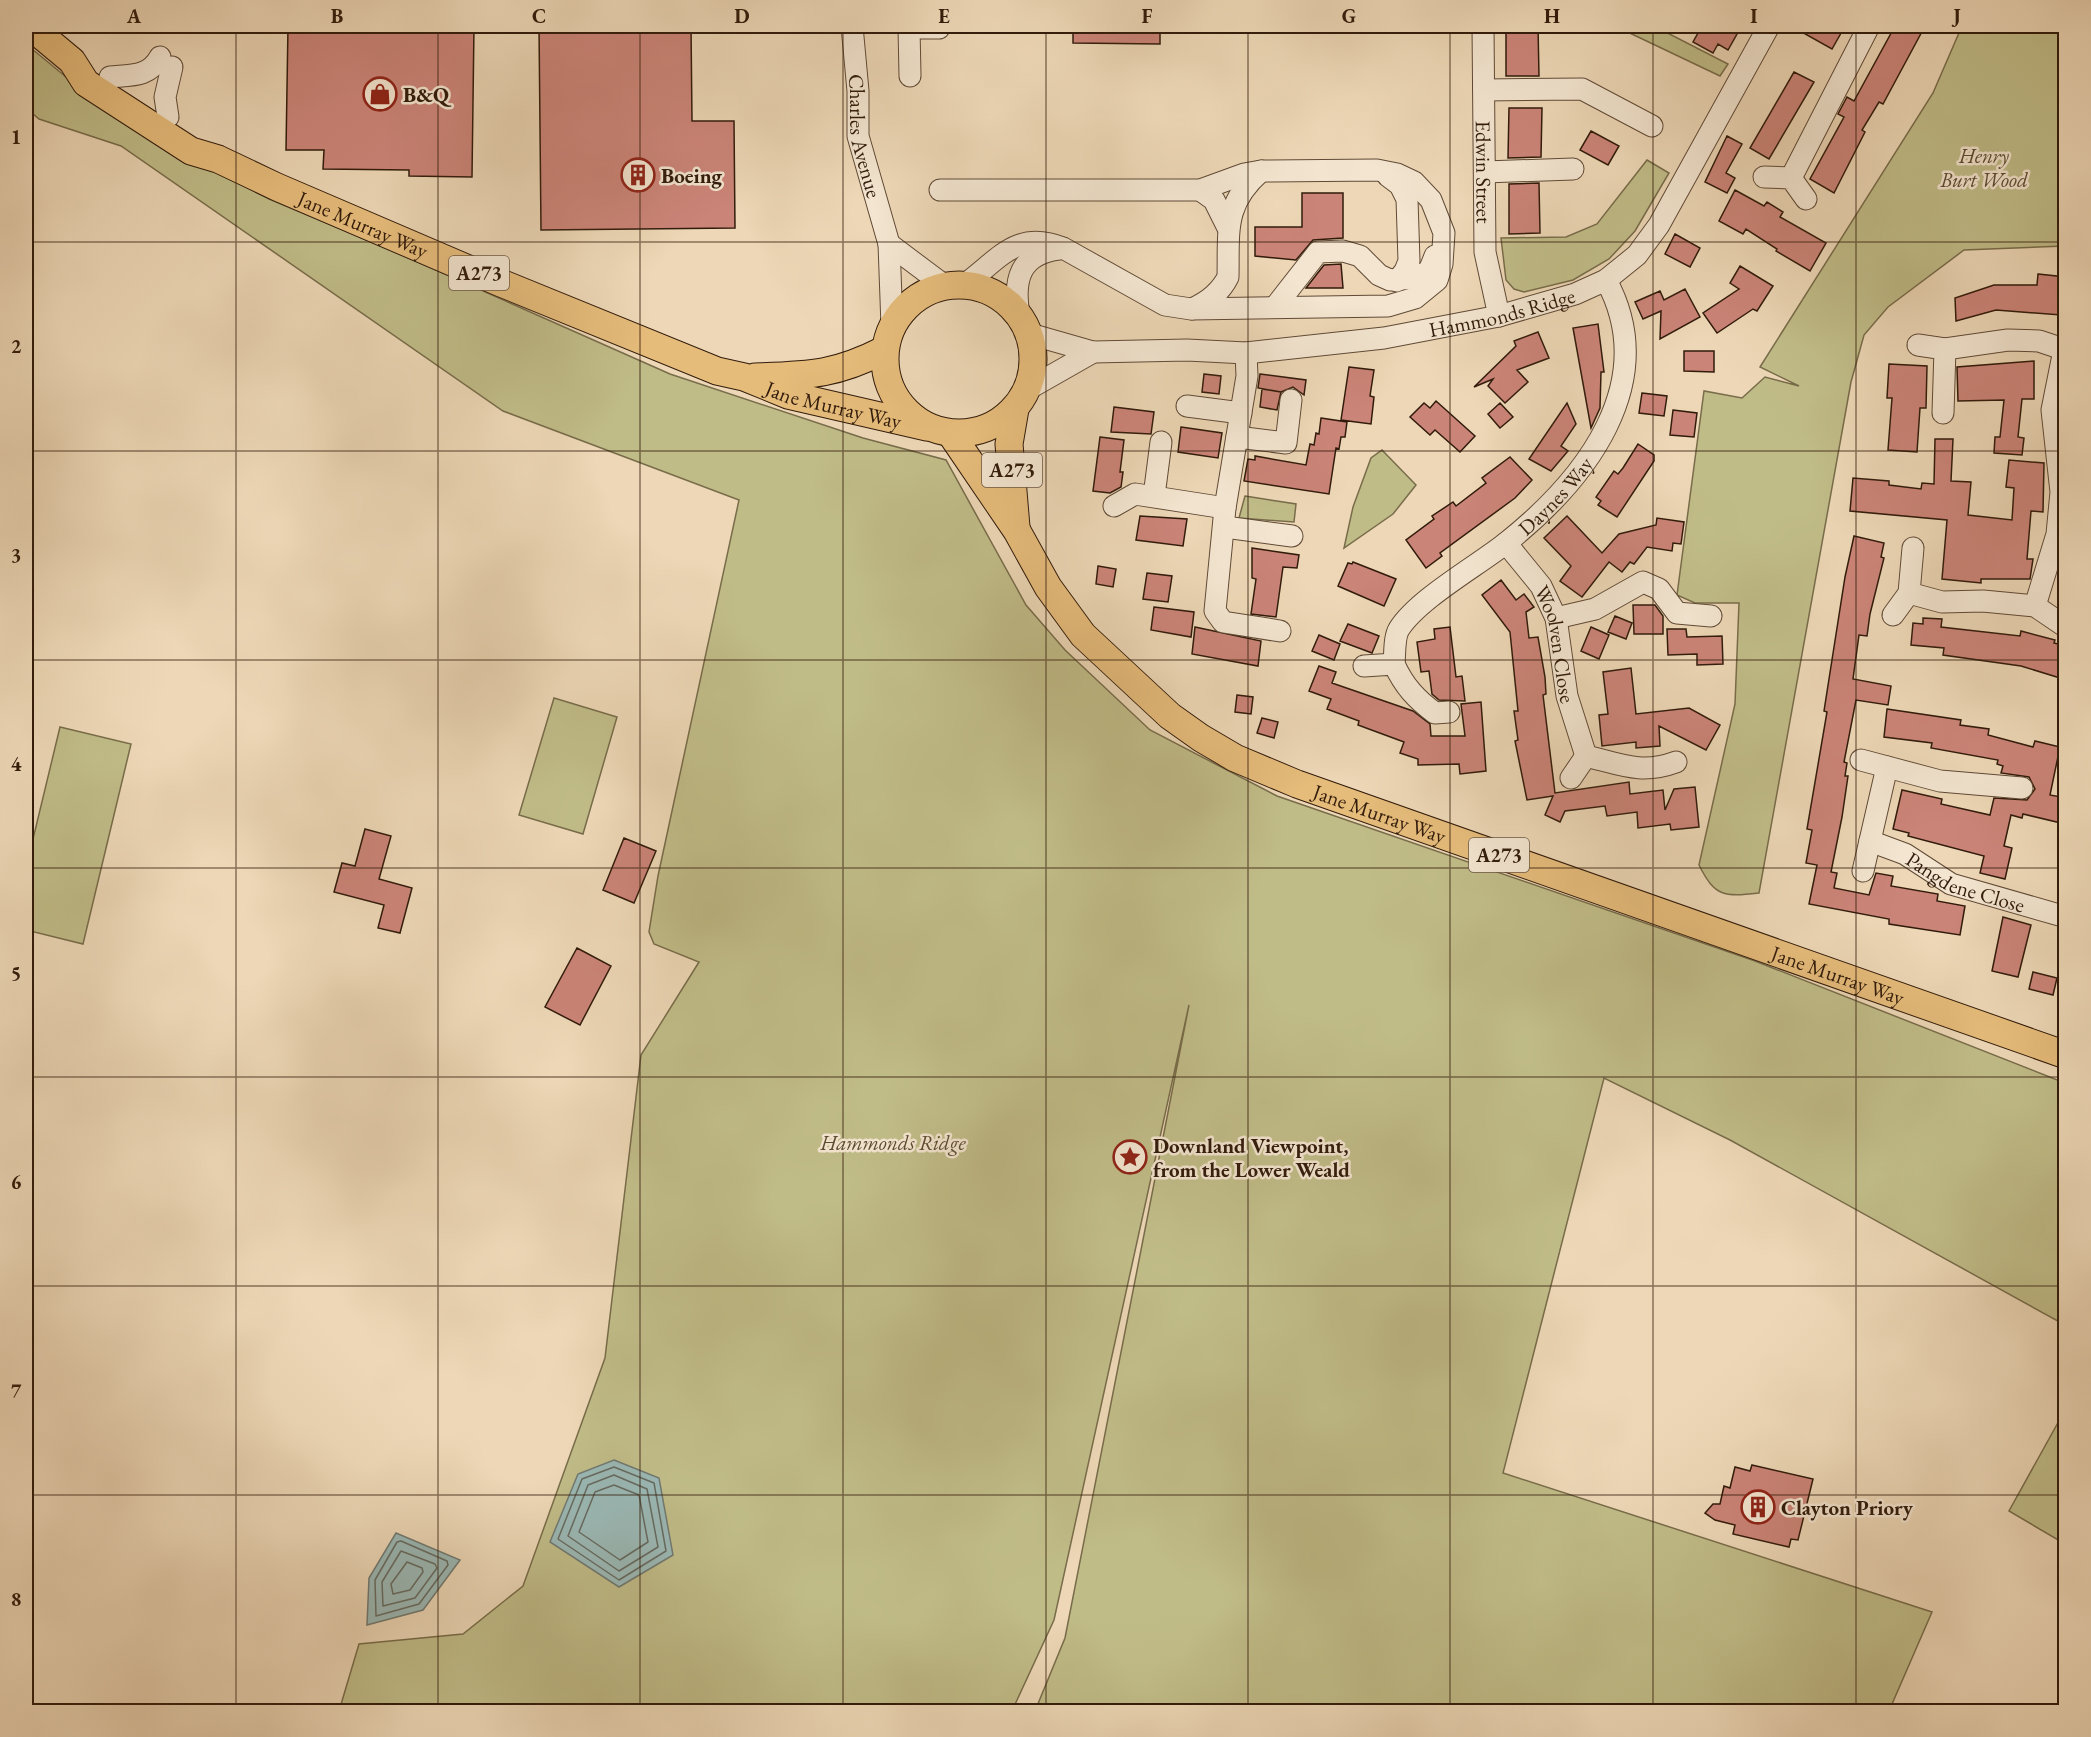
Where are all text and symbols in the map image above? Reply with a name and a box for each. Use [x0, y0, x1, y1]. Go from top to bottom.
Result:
text: A [126, 3, 142, 29]
text: B [331, 3, 343, 29]
text: C [532, 3, 546, 29]
text: D [734, 3, 750, 29]
text: E [938, 3, 950, 29]
text: F [1142, 3, 1153, 29]
text: G [1342, 3, 1356, 29]
text: H [1544, 3, 1560, 29]
text: I [1750, 3, 1758, 29]
text: J [1951, 3, 1961, 29]
street label: Charles Avenue [843, 73, 889, 201]
shop icon: B&Q [362, 76, 398, 112]
place label: B&Q [403, 81, 452, 108]
street label: Edwin Street [1470, 120, 1498, 224]
text: 1 [11, 124, 21, 150]
park label: Henry Burt Wood [1939, 142, 2028, 193]
building icon: Boeing [620, 157, 656, 193]
place label: Boeing [661, 162, 723, 189]
street label: Jane Murray Way [292, 183, 433, 264]
road number: A273 [449, 256, 509, 290]
street label: Hammonds Ridge [1427, 281, 1578, 343]
text: 2 [11, 333, 22, 359]
street label: Jane Murray Way [760, 373, 905, 434]
street label: Daynes Way [1512, 450, 1599, 541]
road number: A273 [982, 453, 1042, 487]
text: 3 [11, 542, 21, 568]
street label: Woolven Close [1529, 581, 1582, 706]
text: 4 [11, 751, 22, 777]
street label: Jane Murray Way [1308, 777, 1451, 849]
road number: A273 [1469, 838, 1529, 872]
street label: Pangdene Close [1901, 845, 2028, 918]
street label: Jane Murray Way [1766, 938, 1909, 1011]
text: 5 [11, 960, 21, 986]
park label: Hammonds Ridge [819, 1129, 966, 1156]
place label: Downland Viewpoint, from the Lower Weald [1153, 1132, 1350, 1183]
place icon: Downland Viewpoint, from the Lower Weald [1112, 1139, 1148, 1175]
text: 6 [11, 1169, 22, 1195]
text: 7 [11, 1378, 22, 1404]
building icon: Clayton Priory [1740, 1489, 1776, 1525]
place label: Clayton Priory [1781, 1494, 1914, 1521]
text: 8 [11, 1586, 21, 1612]

